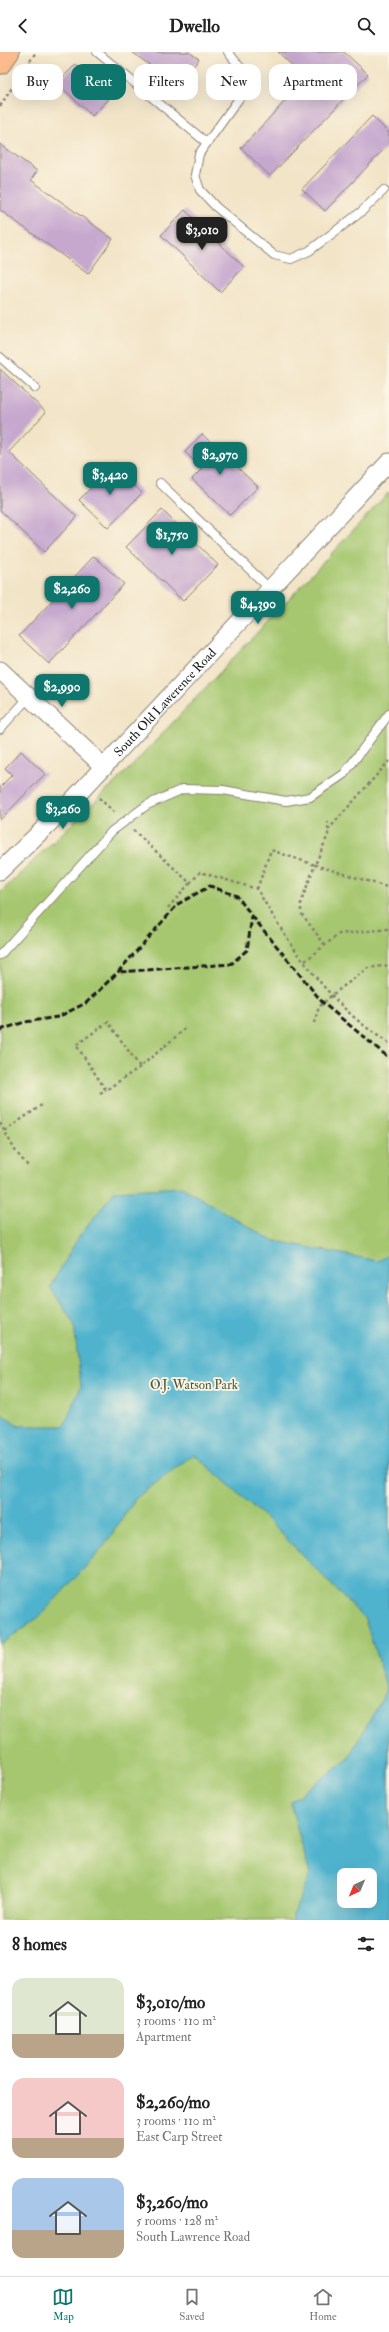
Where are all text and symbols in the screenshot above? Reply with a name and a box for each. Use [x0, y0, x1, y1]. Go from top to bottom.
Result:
icon: back [12, 15, 34, 37]
text: Dwello [169, 15, 220, 38]
icon: search [355, 15, 377, 37]
chip: Buy [12, 64, 63, 100]
chip: Rent [71, 64, 126, 100]
chip: Filters [134, 64, 198, 100]
chip: New [206, 64, 261, 100]
chip: Apartment [269, 64, 357, 100]
pin: $3,010 [169, 217, 235, 251]
text: $3,010 [185, 222, 219, 238]
pin: $2,970 [187, 442, 253, 476]
text: $2,970 [202, 447, 238, 463]
pin: $3,420 [77, 462, 143, 496]
text: $3,420 [92, 467, 128, 483]
pin: $1,750 [139, 522, 205, 556]
text: $1,750 [156, 527, 188, 543]
pin: $2,260 [39, 576, 105, 610]
text: $2,260 [54, 581, 90, 597]
pin: $4,390 [225, 591, 291, 625]
text: $4,390 [240, 596, 276, 612]
street label: South Old Lawerence Road [111, 645, 220, 760]
pin: $2,990 [29, 674, 95, 708]
text: $2,990 [43, 679, 81, 695]
pin: $3,260 [30, 796, 96, 830]
text: $3,260 [45, 801, 81, 817]
park label: O.J. Watson Park [150, 1377, 239, 1393]
north arrow [337, 1868, 377, 1908]
map controls [337, 1868, 377, 1908]
icon: filters [355, 1933, 377, 1955]
text: 8 homes [12, 1934, 67, 1955]
text: $3,010/mo [136, 1992, 205, 2013]
icon: home [44, 1994, 92, 2042]
text: 3 rooms · 110 m² [136, 2013, 216, 2029]
text: Apartment [136, 2029, 192, 2045]
text: $2,260/mo [136, 2092, 210, 2113]
icon: home [44, 2094, 92, 2142]
text: 3 rooms · 110 m² [136, 2113, 216, 2129]
text: East Carp Street [136, 2129, 222, 2145]
text: $3,260/mo [136, 2192, 208, 2213]
icon: home [44, 2194, 92, 2242]
text: 5 rooms · 128 m² [136, 2213, 218, 2229]
text: South Lawrence Road [136, 2229, 250, 2245]
tab: Map [52, 2286, 74, 2323]
tab: Saved [179, 2286, 204, 2323]
tab: Home [309, 2286, 337, 2323]

